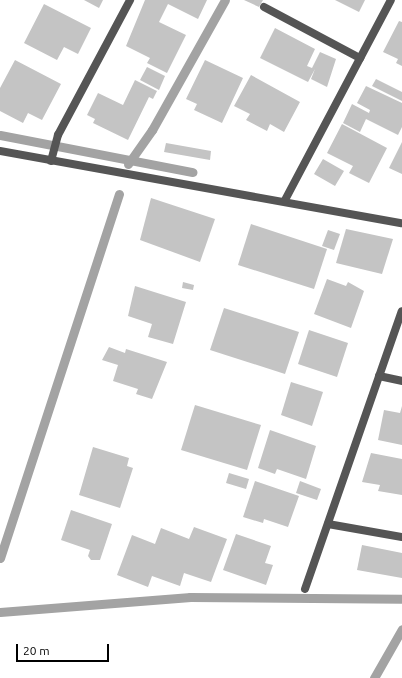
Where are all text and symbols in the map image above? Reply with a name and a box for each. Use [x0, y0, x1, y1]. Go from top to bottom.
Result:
scale bar [18, 636, 111, 662]
text: 20 m [23, 644, 50, 657]

